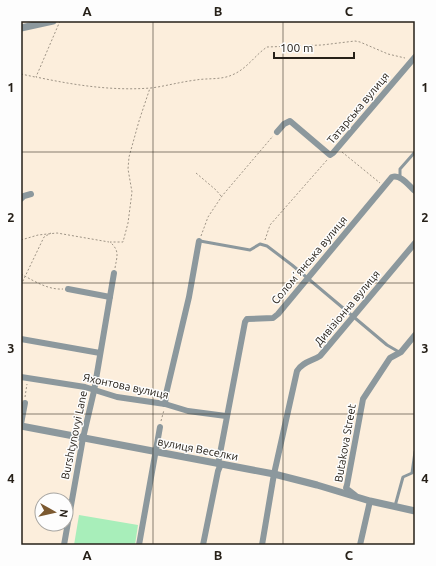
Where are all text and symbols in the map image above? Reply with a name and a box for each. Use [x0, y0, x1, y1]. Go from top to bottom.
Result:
text: A [82, 4, 92, 18]
text: B [214, 4, 223, 18]
text: C [345, 4, 354, 18]
scale bar [274, 34, 354, 60]
text: 100 m [280, 41, 313, 54]
street label: Татарська вулиця [325, 70, 391, 146]
text: 1 [7, 80, 15, 94]
text: 1 [421, 80, 429, 94]
text: 2 [7, 210, 15, 224]
text: 2 [421, 210, 429, 224]
street label: Соломʼянська вулиця [269, 214, 349, 306]
street label: Дивізіонна вулиця [312, 268, 382, 348]
text: 3 [7, 341, 15, 355]
text: 3 [421, 341, 429, 355]
street label: Яхонтова вулиця [82, 371, 170, 401]
street label: Burshtynovyi Lane [59, 389, 89, 481]
street label: Butakova Street [332, 402, 358, 483]
street label: вулиця Веселки [157, 435, 239, 463]
text: 4 [7, 471, 15, 485]
text: 4 [421, 471, 429, 485]
north arrow [34, 492, 74, 532]
text: N [57, 508, 70, 518]
text: A [82, 548, 92, 562]
text: B [214, 548, 223, 562]
text: C [345, 548, 354, 562]

